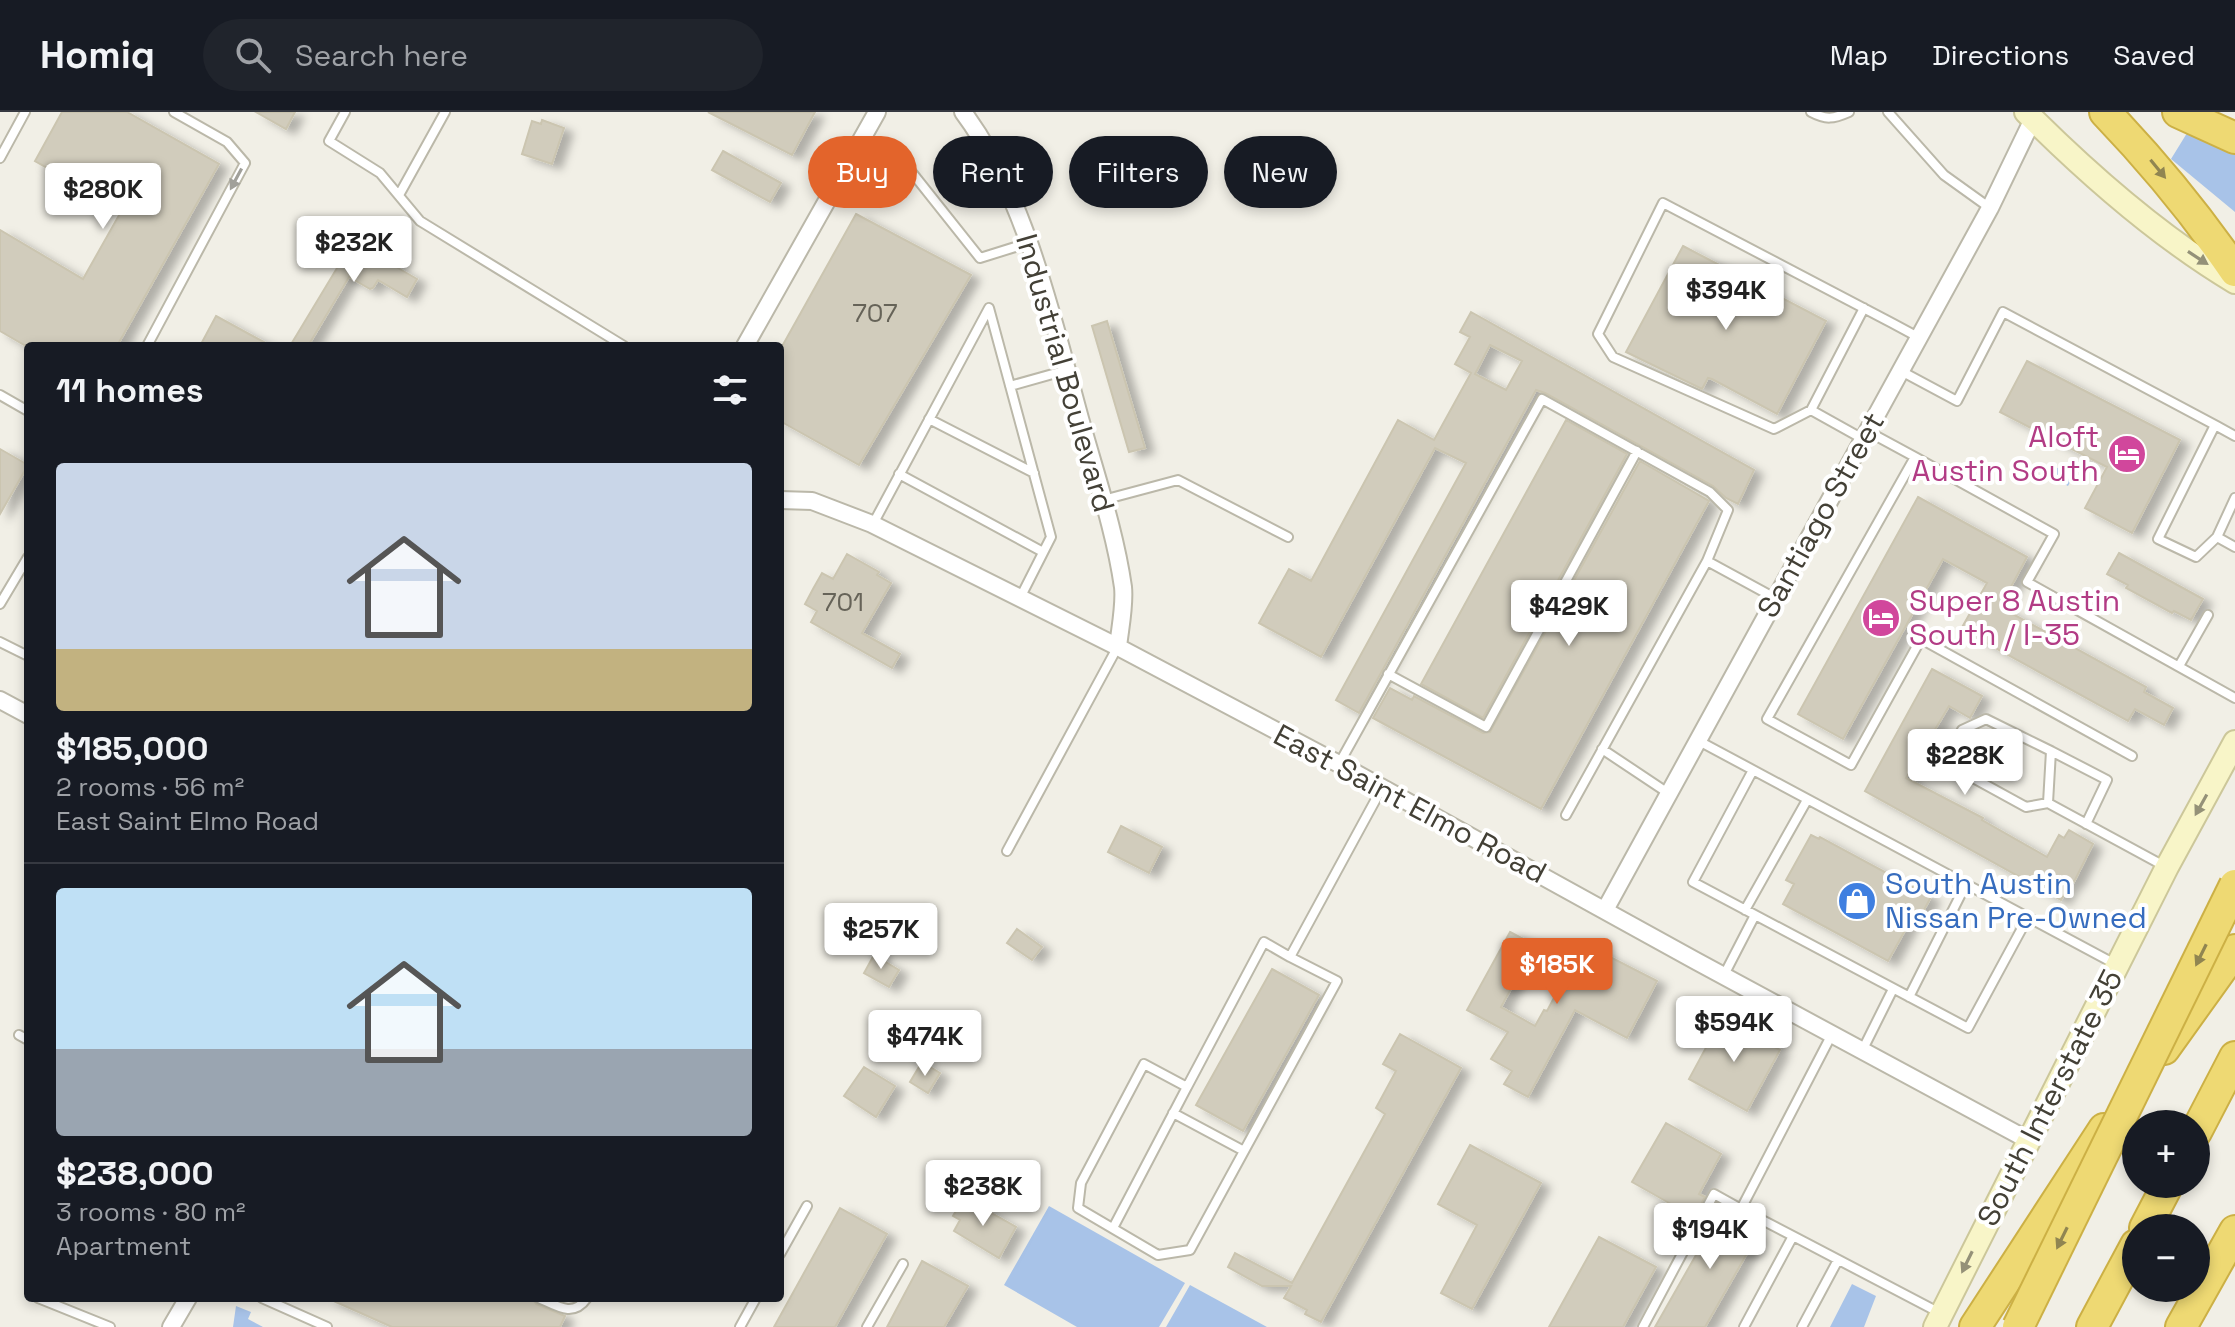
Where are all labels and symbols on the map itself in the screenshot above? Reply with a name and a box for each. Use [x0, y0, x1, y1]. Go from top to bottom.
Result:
one-way arrow [2149, 159, 2166, 179]
pin: $280K [47, 163, 159, 231]
one-way arrow [229, 168, 243, 190]
pin: $232K [298, 216, 410, 284]
street label: Industrial Boulevard [1007, 229, 1124, 517]
one-way arrow [2188, 251, 2209, 266]
pin: $394K [1670, 264, 1782, 332]
house number: 707 [852, 296, 898, 330]
street label: Santiago Street [1748, 405, 1893, 624]
place label: Aloft Austin South [1912, 417, 2099, 490]
hotel icon: Aloft Austin South [2106, 433, 2148, 475]
pin: $429K [1513, 580, 1625, 648]
place label: Super 8 Austin South / I-35 [1909, 581, 2120, 654]
house number: 701 [822, 585, 864, 619]
hotel icon: Super 8 Austin South / I-35 [1860, 597, 1902, 639]
street label: East Saint Elmo Road [1267, 715, 1553, 892]
pin: $228K [1909, 729, 2021, 797]
one-way arrow [2194, 793, 2208, 816]
place label: South Austin Nissan Pre-Owned [1885, 864, 2147, 937]
shop icon: South Austin Nissan Pre-Owned [1836, 880, 1878, 922]
pin: $257K [825, 903, 937, 971]
pin: $185K [1501, 938, 1613, 1006]
one-way arrow [2194, 943, 2208, 966]
street label: South Interstate 35 [1968, 963, 2131, 1233]
pin: $594K [1678, 996, 1790, 1064]
pin: $474K [869, 1010, 981, 1078]
pin: $238K [927, 1160, 1039, 1228]
pin: $194K [1654, 1203, 1766, 1271]
one-way arrow [2055, 1227, 2069, 1250]
one-way arrow [1960, 1250, 1974, 1273]

